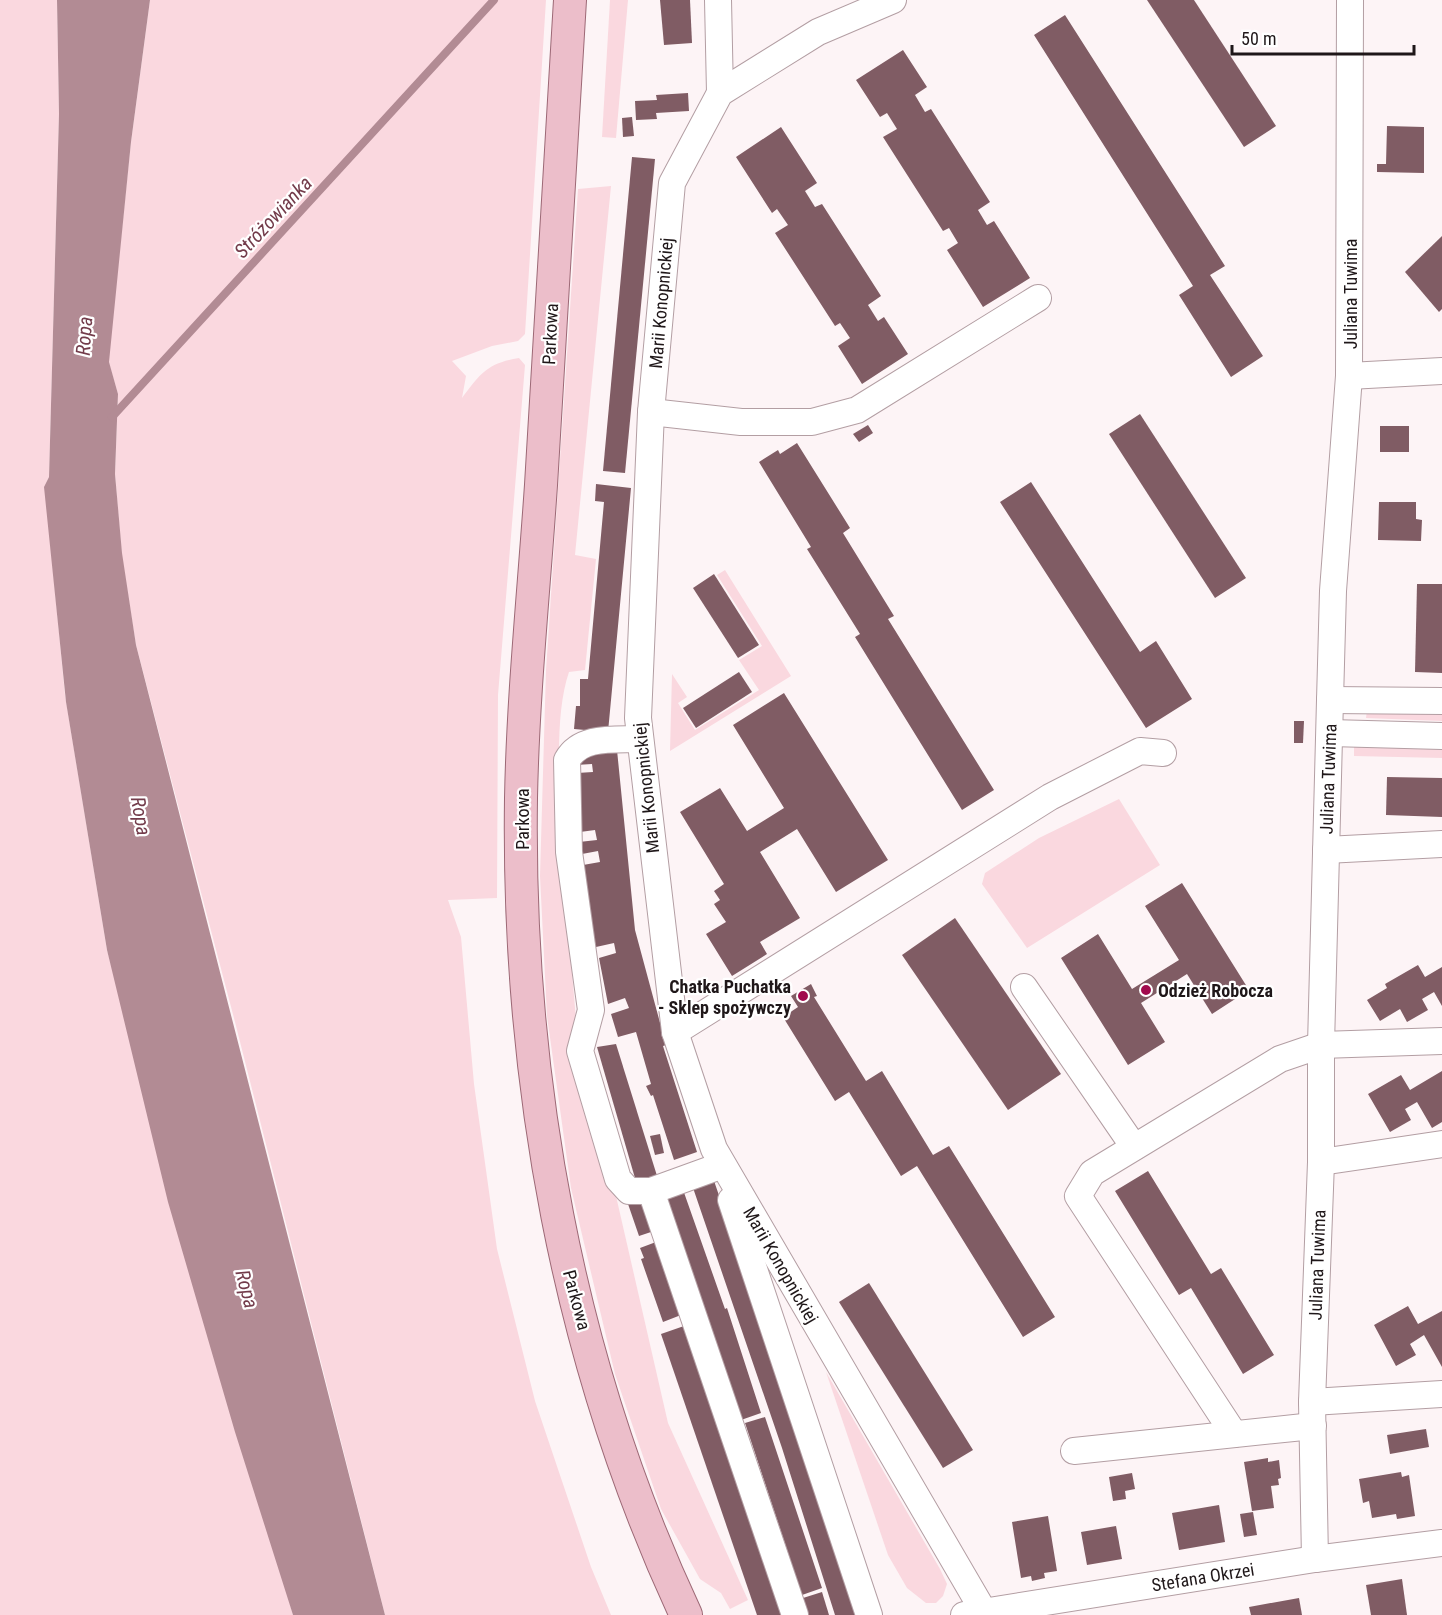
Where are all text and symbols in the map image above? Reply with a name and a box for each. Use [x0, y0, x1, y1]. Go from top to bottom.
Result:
scale bar [1232, 18, 1414, 56]
text: 50 m [1241, 28, 1276, 49]
water label: Stróżowianka [229, 171, 317, 263]
street label: Marii Konopnickiej [645, 237, 677, 369]
street label: Juliana Tuwima [1340, 239, 1361, 349]
street label: Parkowa [538, 303, 562, 365]
water label: Ropa [71, 316, 97, 356]
street label: Marii Konopnickiej [629, 722, 663, 854]
street label: Juliana Tuwima [1316, 723, 1340, 835]
street label: Parkowa [512, 788, 533, 850]
water label: Ropa [126, 795, 156, 837]
place label: Chatka Puchatka - Sklep spożywczy [658, 976, 791, 1018]
place label: Odzież Robocza [1158, 980, 1273, 1001]
marker: Odzież Robocza [1139, 983, 1153, 997]
marker: Chatka Puchatka - Sklep spożywczy [796, 989, 810, 1003]
street label: Marii Konopnickiej [739, 1203, 823, 1327]
street label: Juliana Tuwima [1305, 1209, 1329, 1321]
water label: Ropa [230, 1267, 264, 1311]
street label: Parkowa [559, 1268, 595, 1332]
street label: Stefana Okrzei [1150, 1559, 1256, 1595]

